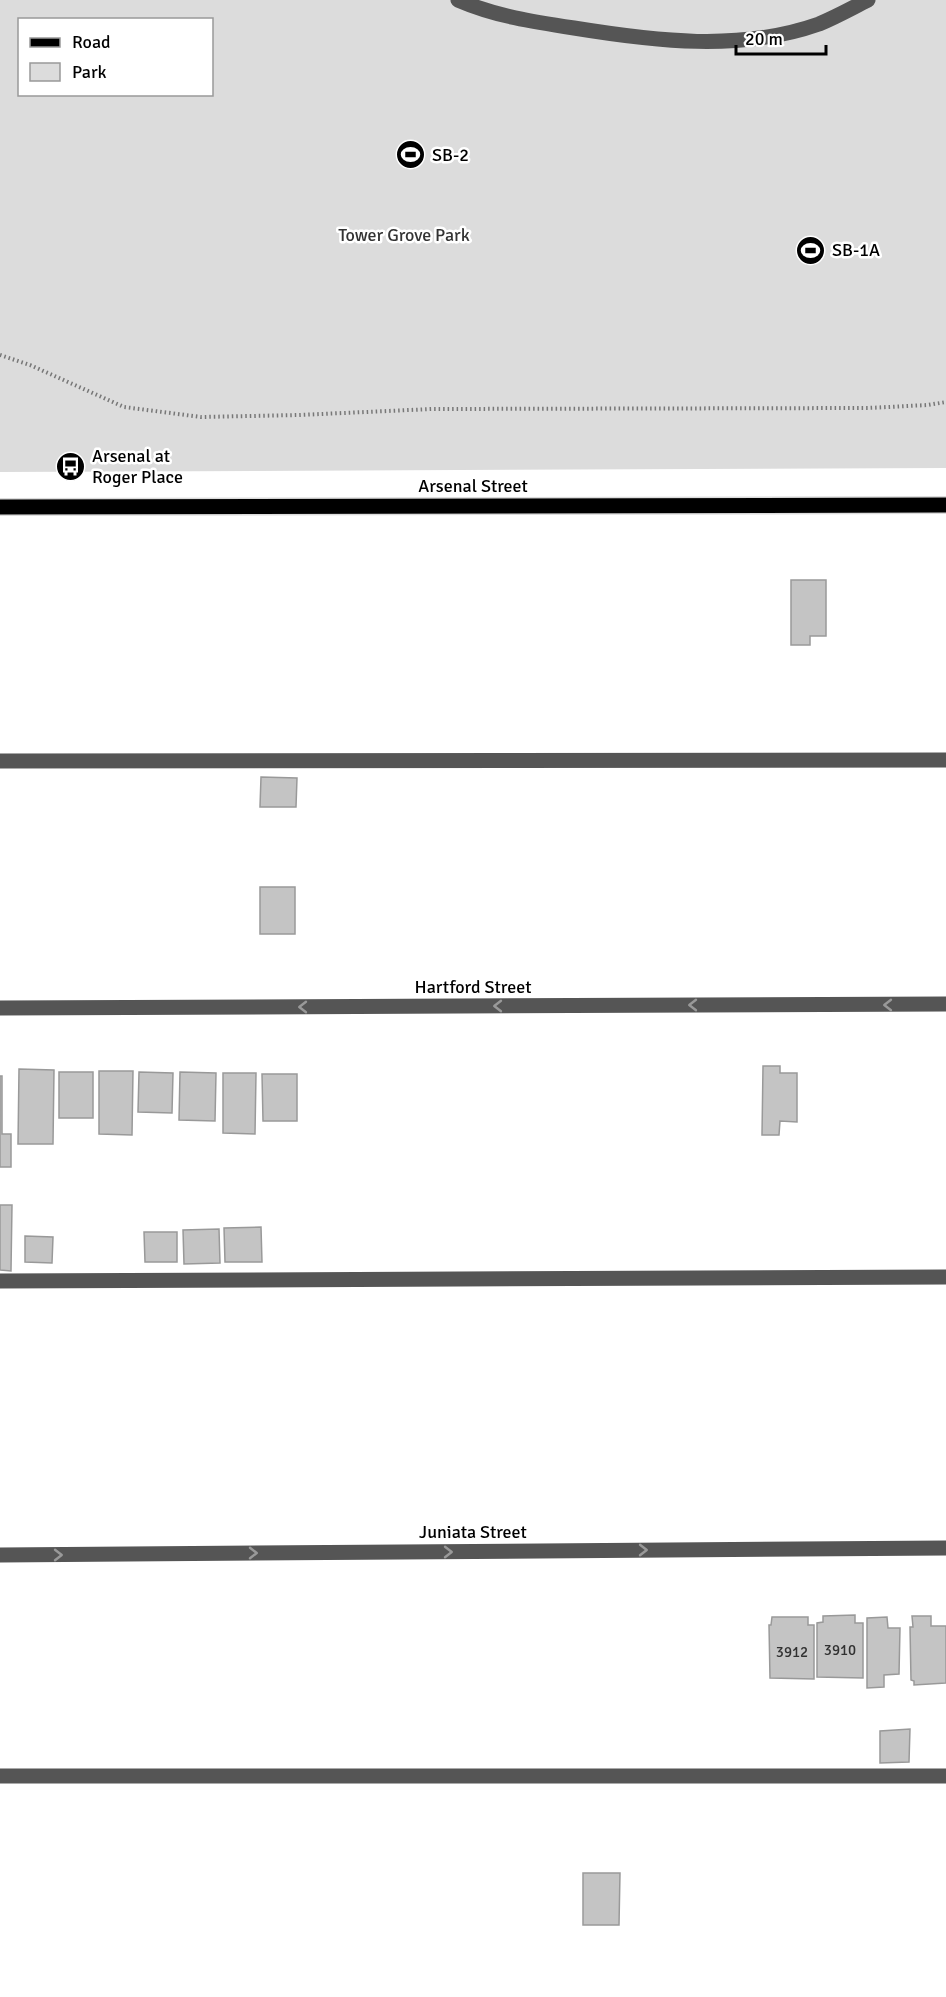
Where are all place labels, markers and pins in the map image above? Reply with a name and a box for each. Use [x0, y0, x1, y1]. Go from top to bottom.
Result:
sports icon: SB-2 [395, 139, 427, 171]
place label: SB-2 [432, 144, 469, 166]
sports icon: SB-1A [795, 234, 827, 266]
place label: SB-1A [832, 239, 880, 261]
place label: Arsenal at Roger Place [92, 445, 183, 488]
bus stop icon: Arsenal at Roger Place [55, 450, 87, 482]

